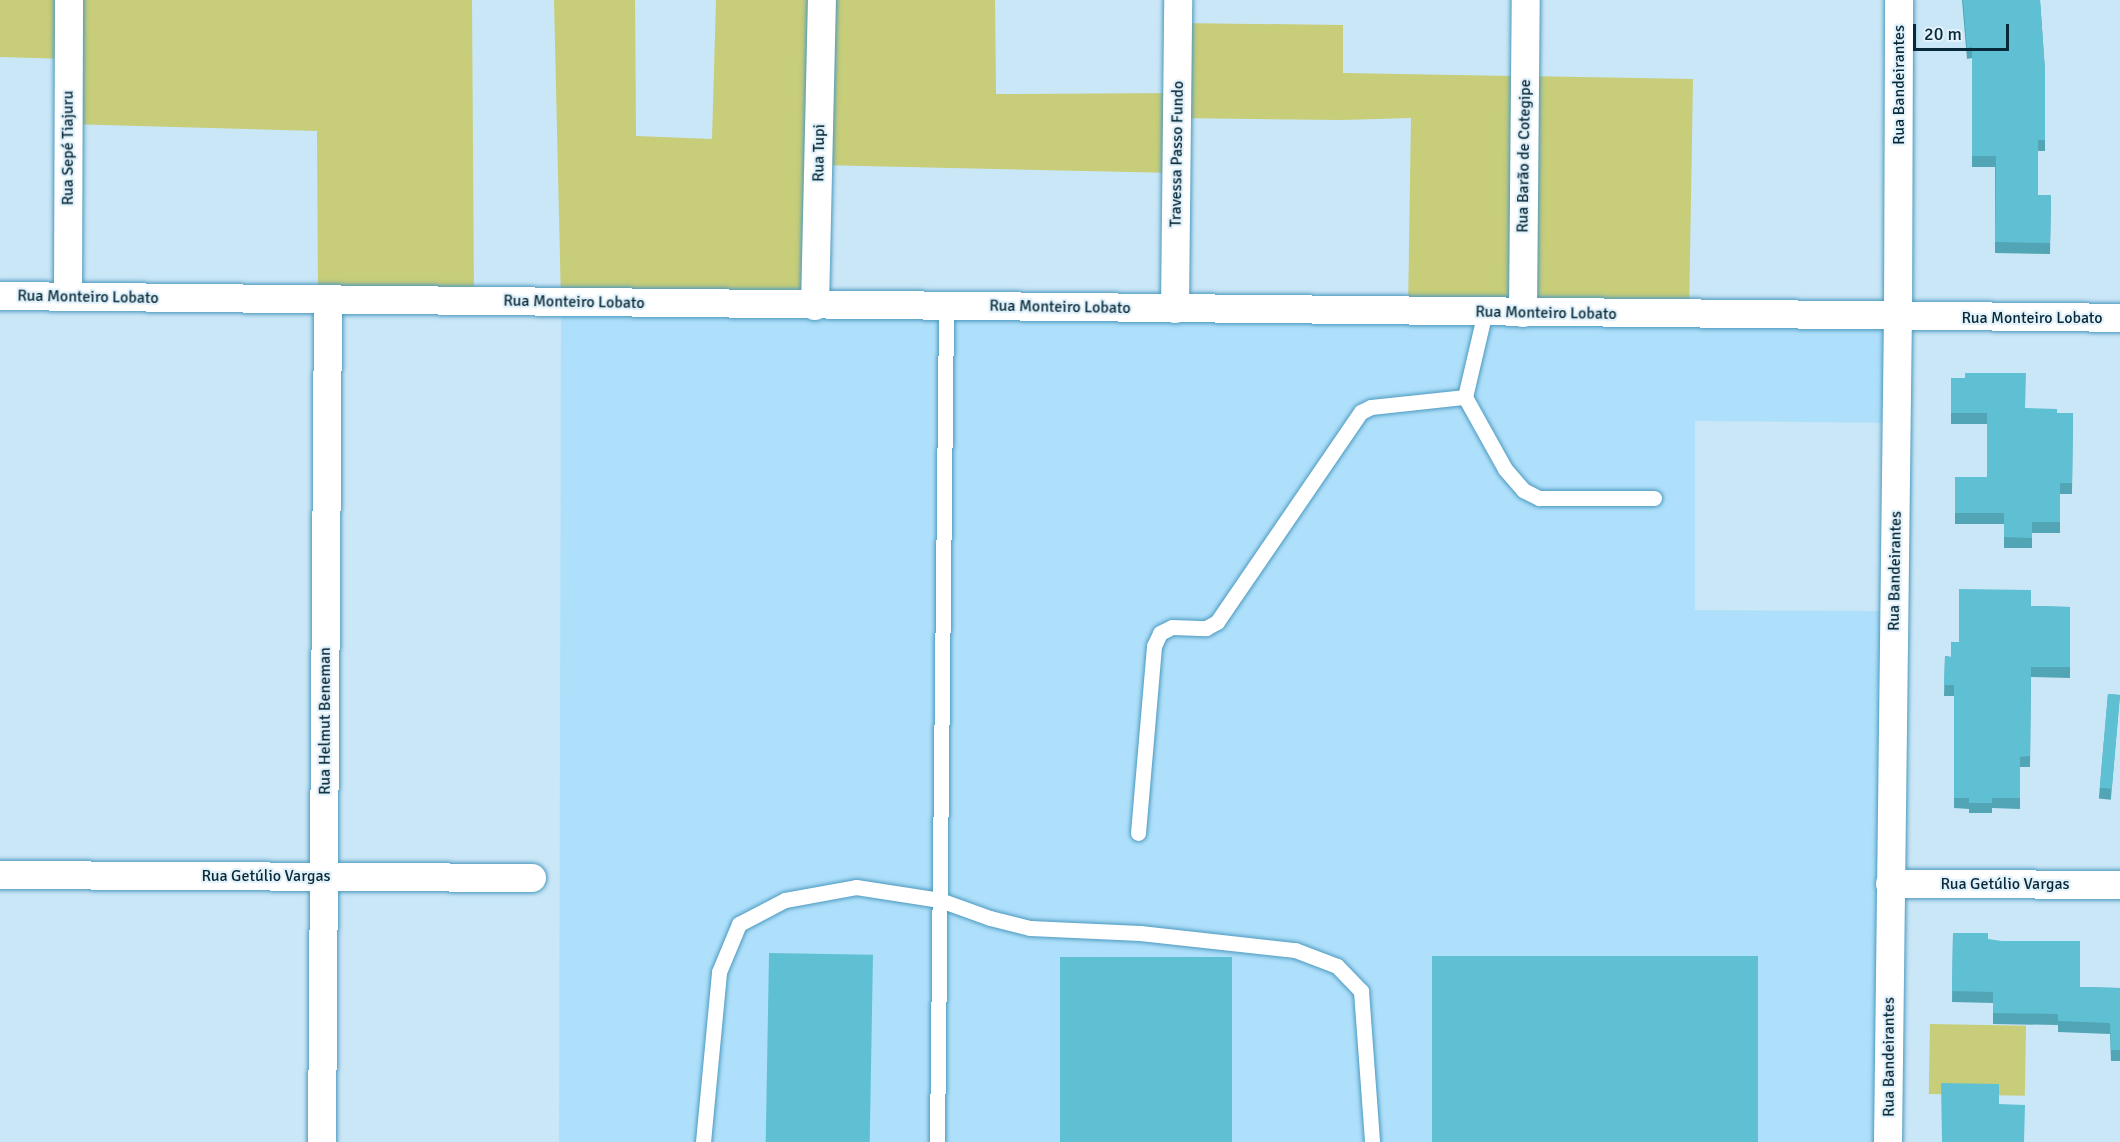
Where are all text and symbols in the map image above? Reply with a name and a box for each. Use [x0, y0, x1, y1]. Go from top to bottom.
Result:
scale bar [1916, 12, 2012, 50]
text: 20 m [1924, 23, 1962, 45]
street label: Rua Bandeirantes [1889, 25, 1909, 145]
street label: Rua Barão de Cotegipe [1513, 79, 1535, 233]
street label: Travessa Passo Fundo [1166, 81, 1188, 227]
street label: Rua Sepé Tiajuru [58, 91, 78, 205]
street label: Rua Tupi [809, 124, 829, 182]
street label: Rua Monteiro Lobato [17, 286, 159, 308]
street label: Rua Monteiro Lobato [503, 291, 645, 313]
street label: Rua Monteiro Lobato [989, 296, 1131, 318]
street label: Rua Monteiro Lobato [1475, 302, 1617, 324]
street label: Rua Monteiro Lobato [1961, 308, 2103, 328]
street label: Rua Bandeirantes [1884, 511, 1906, 631]
street label: Rua Helmut Beneman [315, 647, 335, 795]
street label: Rua Getúlio Vargas [201, 866, 331, 886]
street label: Rua Getúlio Vargas [1940, 874, 2070, 894]
street label: Rua Bandeirantes [1879, 997, 1899, 1117]

